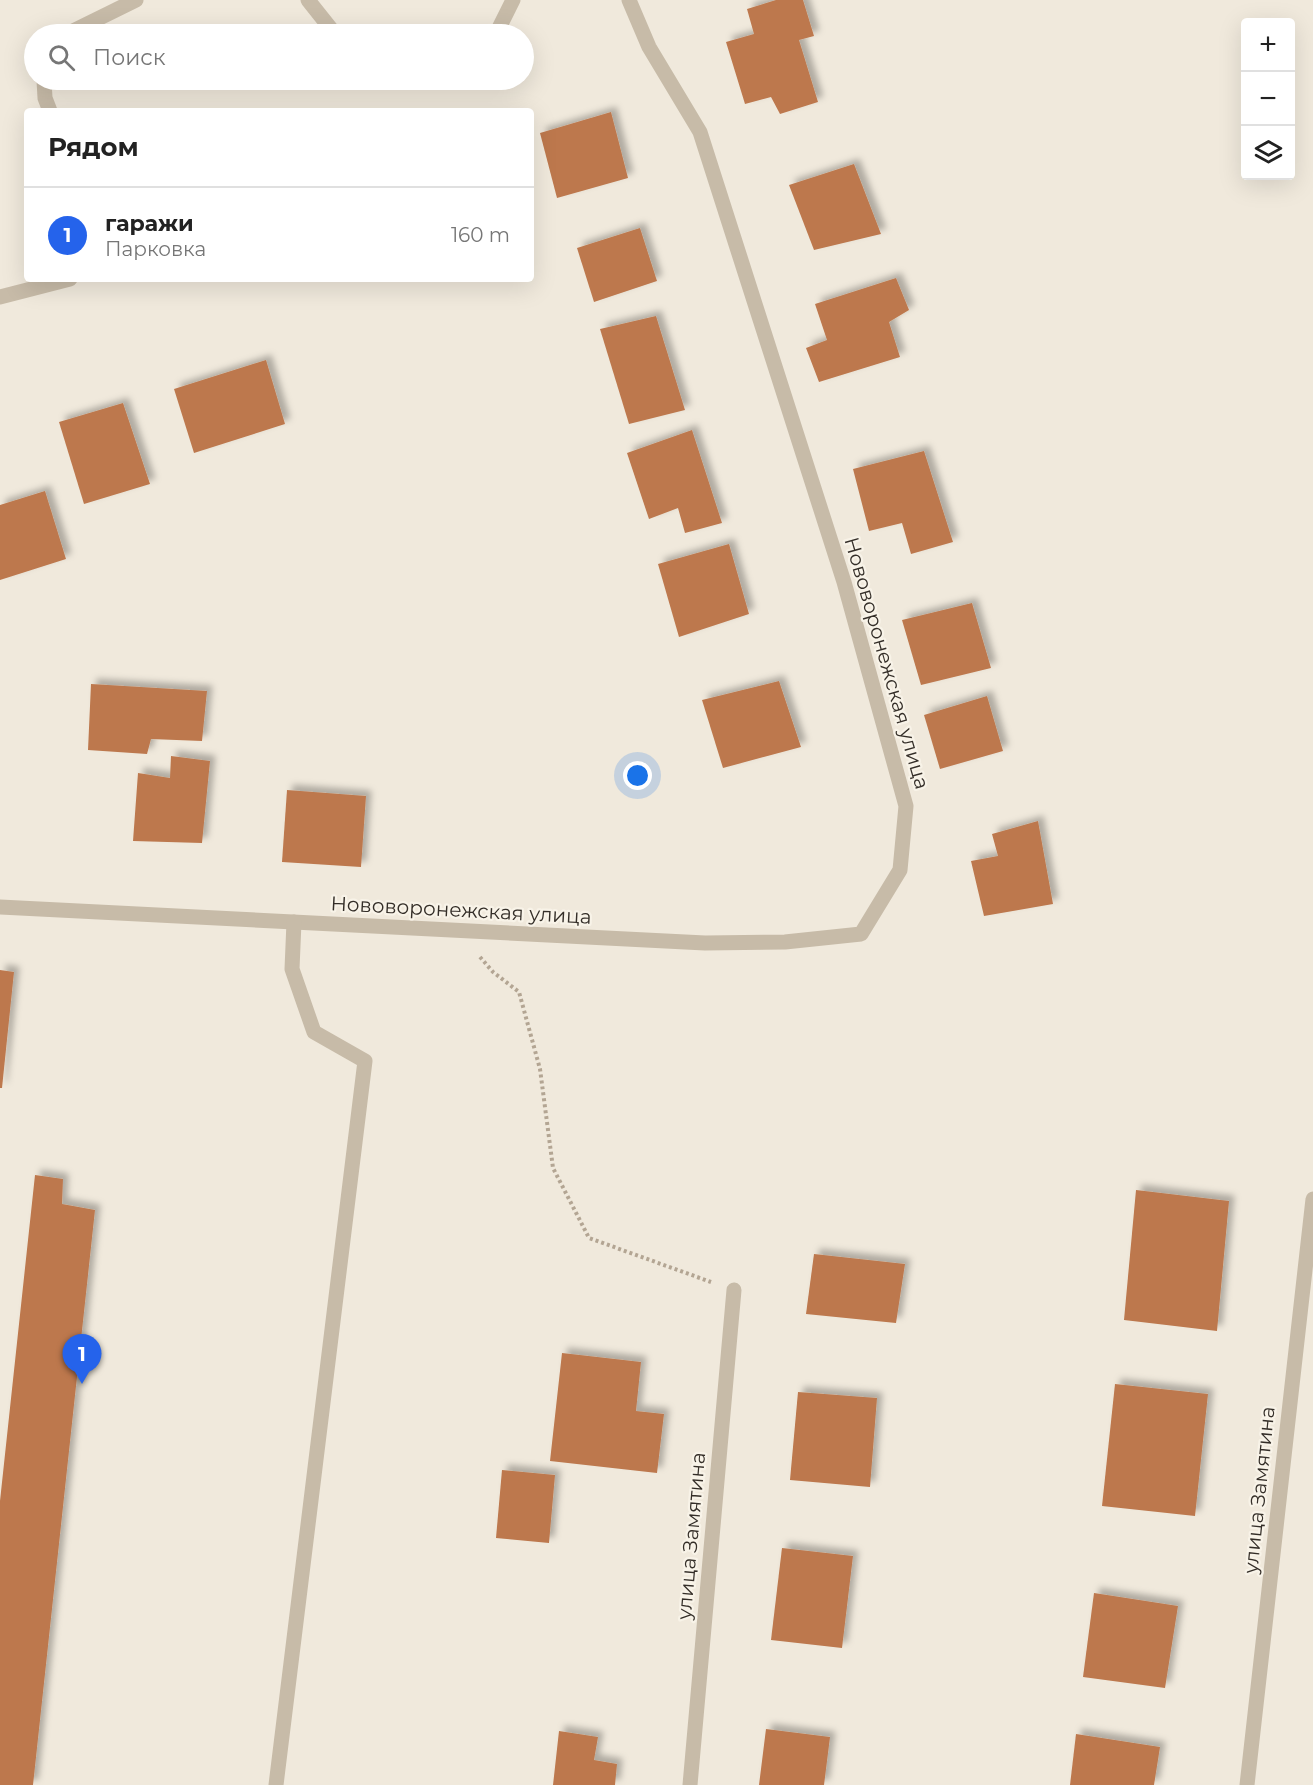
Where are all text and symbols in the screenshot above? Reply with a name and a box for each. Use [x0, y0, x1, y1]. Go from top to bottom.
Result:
map controls [1241, 18, 1295, 180]
button: + [1241, 18, 1295, 72]
search box [24, 24, 534, 90]
icon: search [45, 41, 78, 74]
text: Поиск [93, 44, 165, 71]
button: − [1241, 72, 1295, 126]
button: layers [1241, 126, 1295, 180]
text: Рядом [48, 131, 139, 163]
text: гаражи [105, 210, 194, 237]
text: 1 [64, 223, 71, 247]
text: 160 m [451, 223, 510, 247]
text: Парковка [105, 237, 206, 261]
street label: Нововоронежская улица [839, 534, 935, 792]
your location [623, 761, 652, 790]
street label: Нововоронежская улица [330, 891, 592, 929]
pin: 1 [62, 1334, 101, 1384]
street label: улица Замятина [1238, 1405, 1280, 1576]
street label: улица Замятина [672, 1451, 710, 1622]

